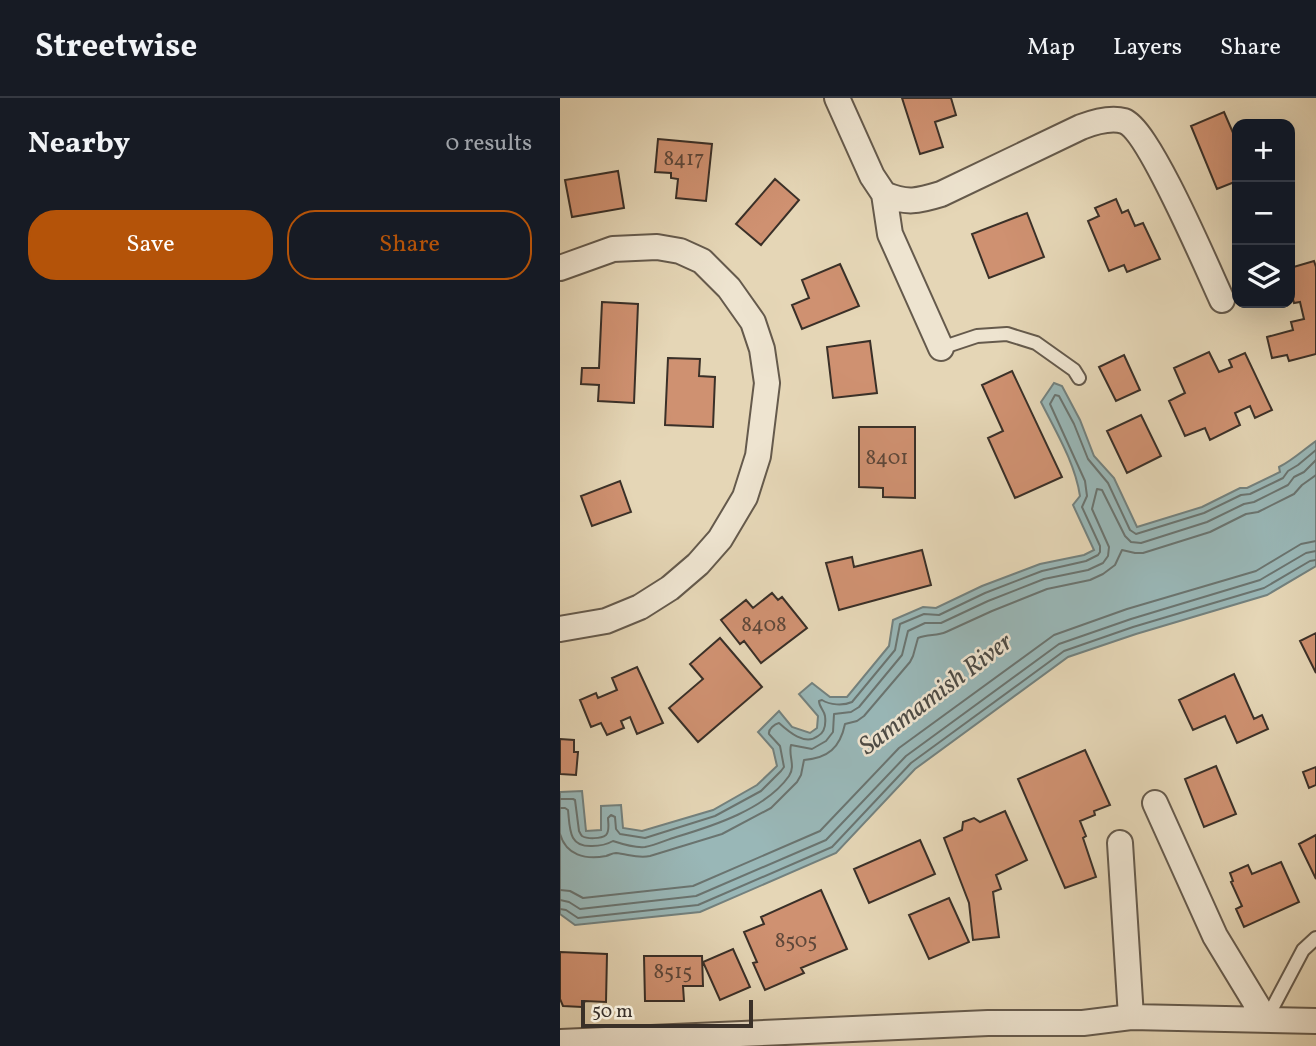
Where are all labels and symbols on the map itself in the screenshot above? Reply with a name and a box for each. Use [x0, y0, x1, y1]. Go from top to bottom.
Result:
house number: 8417 [664, 145, 704, 174]
house number: 8401 [866, 444, 908, 473]
house number: 8408 [741, 611, 787, 640]
water label: Sammamish River [852, 625, 1021, 764]
house number: 8505 [775, 927, 817, 956]
house number: 8515 [654, 958, 692, 987]
scale bar [581, 997, 752, 1029]

